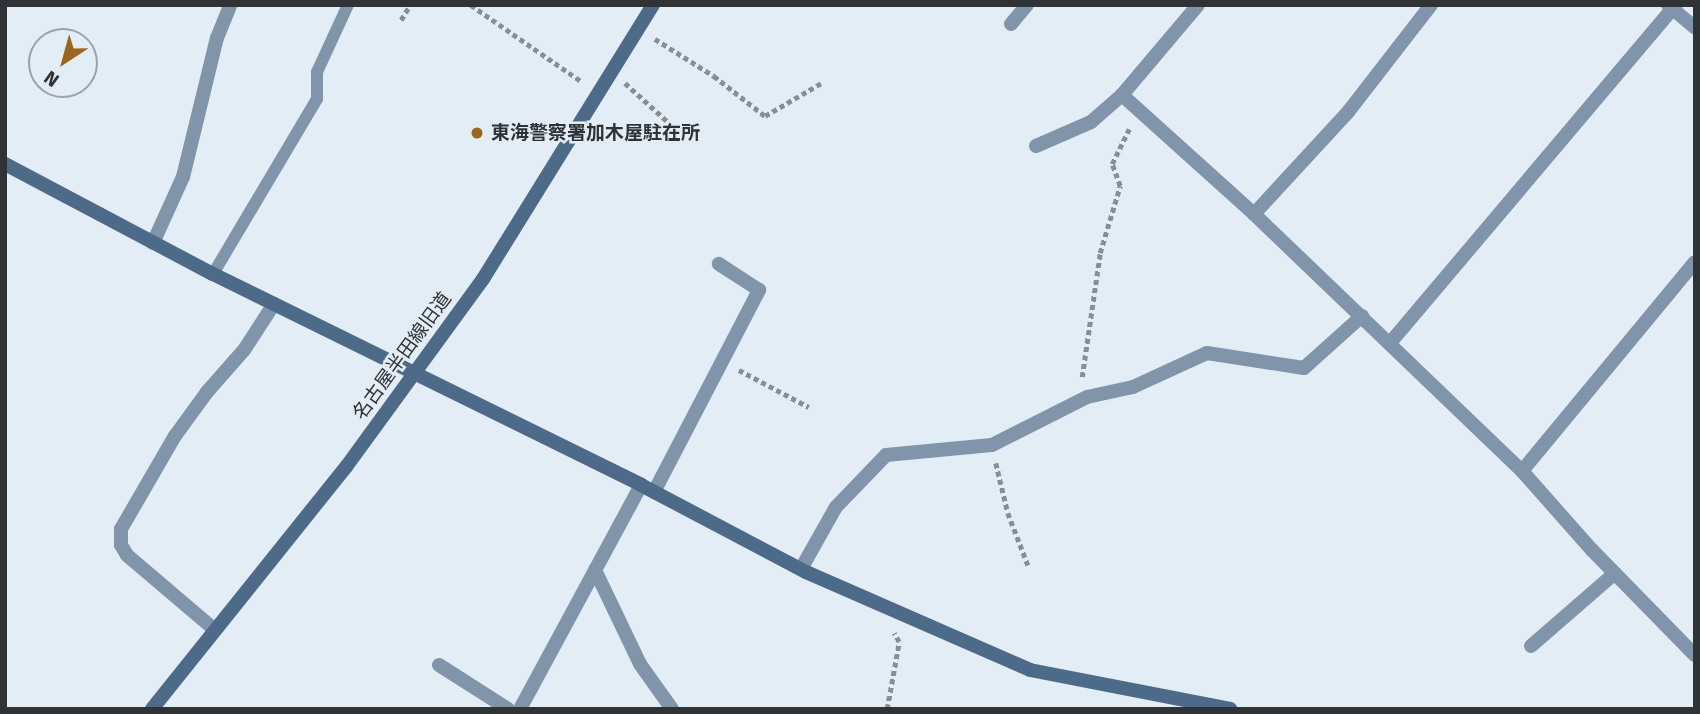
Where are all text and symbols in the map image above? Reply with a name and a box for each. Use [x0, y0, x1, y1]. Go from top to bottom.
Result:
north arrow [28, 28, 98, 98]
text: N [40, 66, 63, 92]
place label: 東海警察署加木屋駐在所 [491, 122, 700, 144]
marker: 東海警察署加木屋駐在所 [469, 125, 485, 141]
street label: 名古屋半田線旧道 [348, 288, 456, 424]

